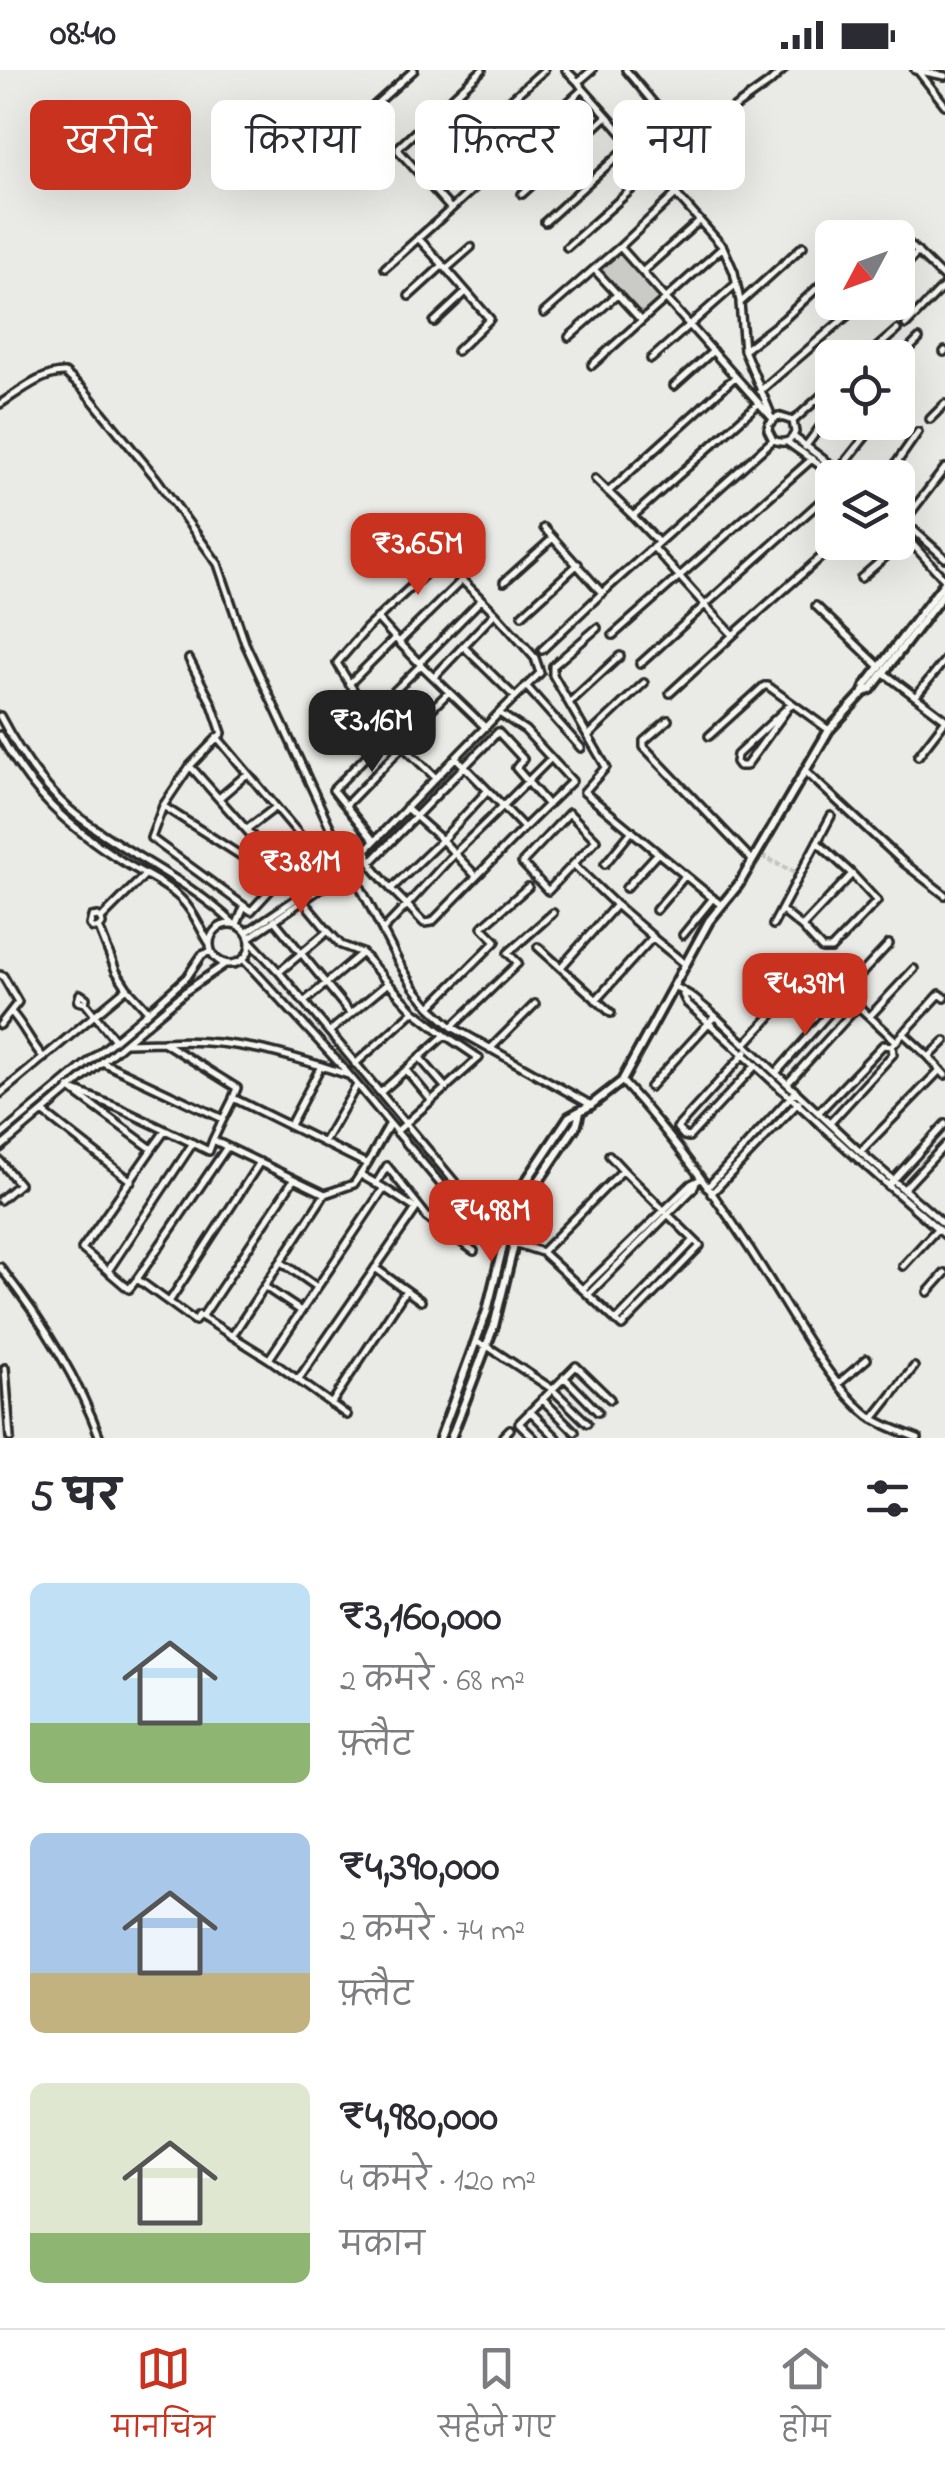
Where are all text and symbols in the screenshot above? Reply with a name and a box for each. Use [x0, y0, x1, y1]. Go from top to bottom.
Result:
text: 08:40 [50, 7, 116, 63]
chip: खरीदें [30, 100, 191, 190]
chip: किराया [211, 100, 395, 190]
chip: फ़िल्टर [415, 100, 593, 190]
chip: नया [613, 100, 745, 190]
north arrow [815, 220, 915, 320]
map controls [815, 220, 915, 560]
button: locate [815, 340, 915, 440]
button: layers [815, 460, 915, 560]
pin: ₹3.65M [337, 513, 499, 598]
text: ₹3.65M [373, 522, 463, 569]
pin: ₹3.16M [291, 690, 453, 775]
text: ₹3.16M [331, 699, 413, 746]
pin: ₹3.81M [220, 831, 382, 916]
text: ₹3.81M [261, 840, 341, 887]
pin: ₹4.39M [724, 953, 886, 1038]
text: ₹4.39M [764, 962, 846, 1009]
pin: ₹4.98M [410, 1180, 572, 1265]
text: ₹4.98M [451, 1189, 531, 1236]
text: 5 घर [30, 1468, 120, 1529]
icon: filters [860, 1471, 915, 1526]
text: ₹3,160,000 [340, 1588, 501, 1649]
icon: home [110, 1623, 230, 1743]
text: 2 कमरे · 68 m² [340, 1659, 525, 1706]
text: फ़्लैट [340, 1724, 413, 1771]
text: ₹4,390,000 [340, 1838, 500, 1899]
icon: home [110, 1873, 230, 1993]
text: 2 कमरे · 74 m² [340, 1909, 525, 1956]
text: फ़्लैट [340, 1974, 413, 2021]
text: ₹4,980,000 [340, 2088, 498, 2149]
icon: home [110, 2123, 230, 2243]
text: 4 कमरे · 120 m² [340, 2159, 536, 2206]
text: मकान [340, 2224, 425, 2271]
tab: मानचित्र [112, 2341, 215, 2458]
tab: सहेजे गए [438, 2341, 554, 2458]
tab: होम [778, 2341, 833, 2458]

